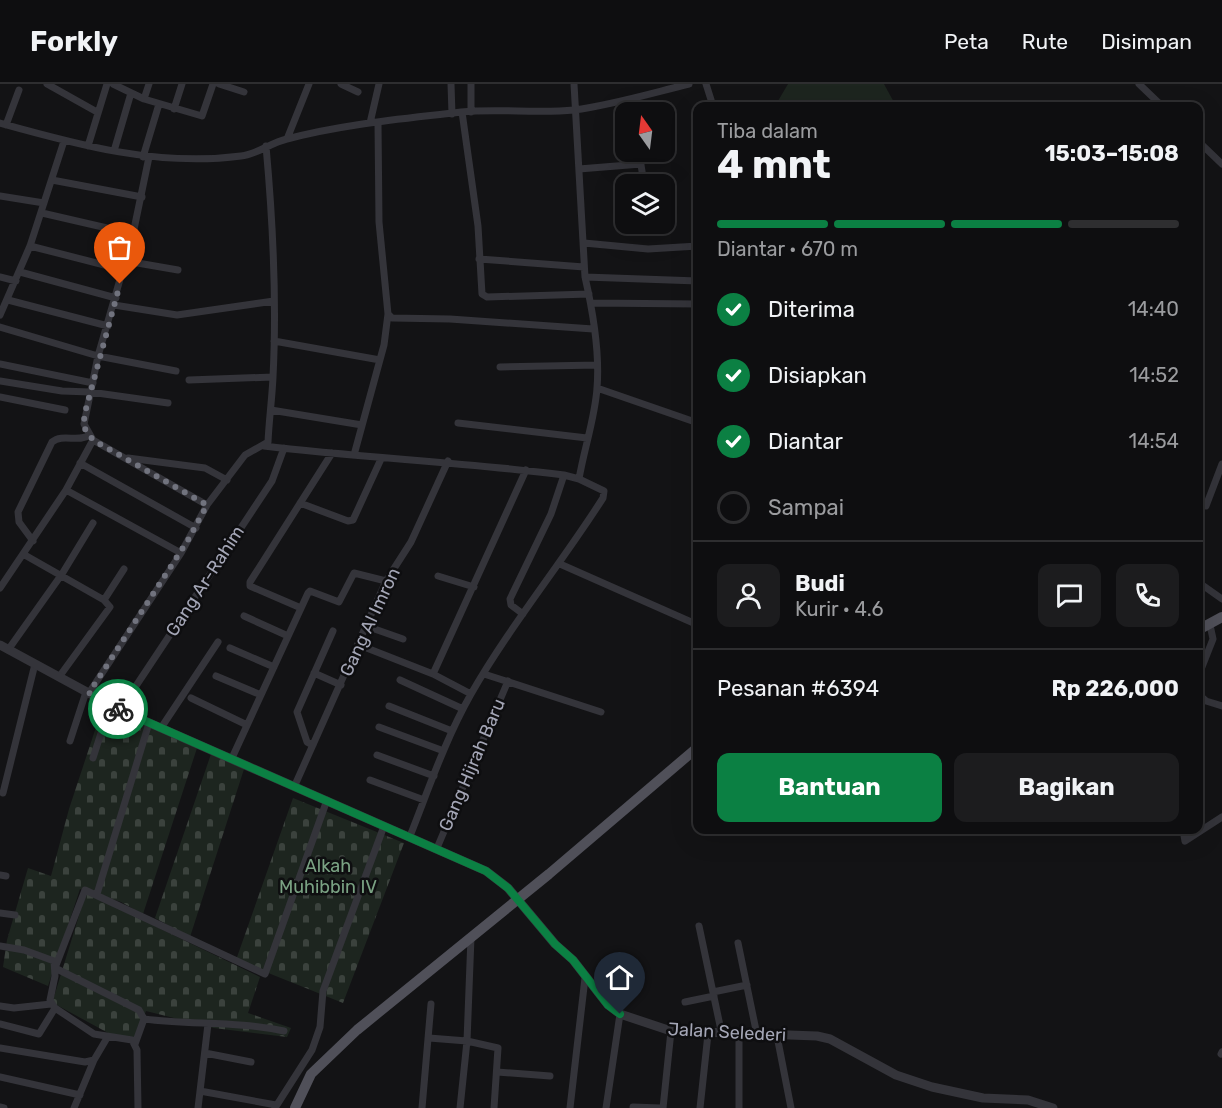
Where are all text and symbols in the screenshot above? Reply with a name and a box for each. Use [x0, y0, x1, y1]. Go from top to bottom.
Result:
text: Forkly [30, 25, 118, 58]
text: Peta [944, 29, 989, 54]
text: Rute [1022, 29, 1068, 54]
text: Disimpan [1101, 29, 1192, 54]
north arrow [615, 102, 675, 162]
map controls [615, 102, 675, 234]
text: Tiba dalam [717, 119, 818, 143]
text: 15:03–15:08 [1045, 140, 1179, 167]
text: 4 mnt [717, 142, 831, 188]
button: layers [615, 174, 675, 234]
pin [94, 222, 145, 284]
icon: bag [103, 231, 136, 264]
text: Diantar · 670 m [717, 237, 858, 261]
icon: check [717, 293, 750, 326]
text: Diterima [768, 296, 855, 323]
text: 14:40 [1128, 297, 1179, 321]
icon: check [717, 359, 750, 392]
text: Disiapkan [768, 362, 867, 389]
text: 14:52 [1129, 363, 1179, 387]
icon: check [717, 425, 750, 458]
text: Diantar [768, 428, 843, 455]
text: 14:54 [1129, 429, 1179, 453]
text: Sampai [768, 494, 844, 521]
street label: Gang Ar-Rahim [161, 522, 249, 640]
street label: Gang Al Imron [335, 564, 405, 680]
button: person [717, 564, 780, 627]
button: chat [1038, 564, 1101, 627]
button: phone [1116, 564, 1179, 627]
text: Budi [795, 570, 845, 597]
text: Kurir · 4.6 [795, 597, 884, 621]
text: Pesanan #6394 [717, 675, 879, 702]
text: Rp 226,000 [1051, 675, 1179, 702]
courier [88, 679, 148, 739]
icon: bike [102, 693, 135, 726]
street label: Gang Hijrah Baru [434, 695, 510, 835]
button: Bantuan [717, 753, 942, 822]
button: Bagikan [954, 753, 1179, 822]
park label: Alkah Muhibbin IV [279, 855, 377, 898]
pin [594, 952, 645, 1014]
icon: home [603, 961, 636, 994]
street label: Jalan Selederi [667, 1018, 787, 1046]

